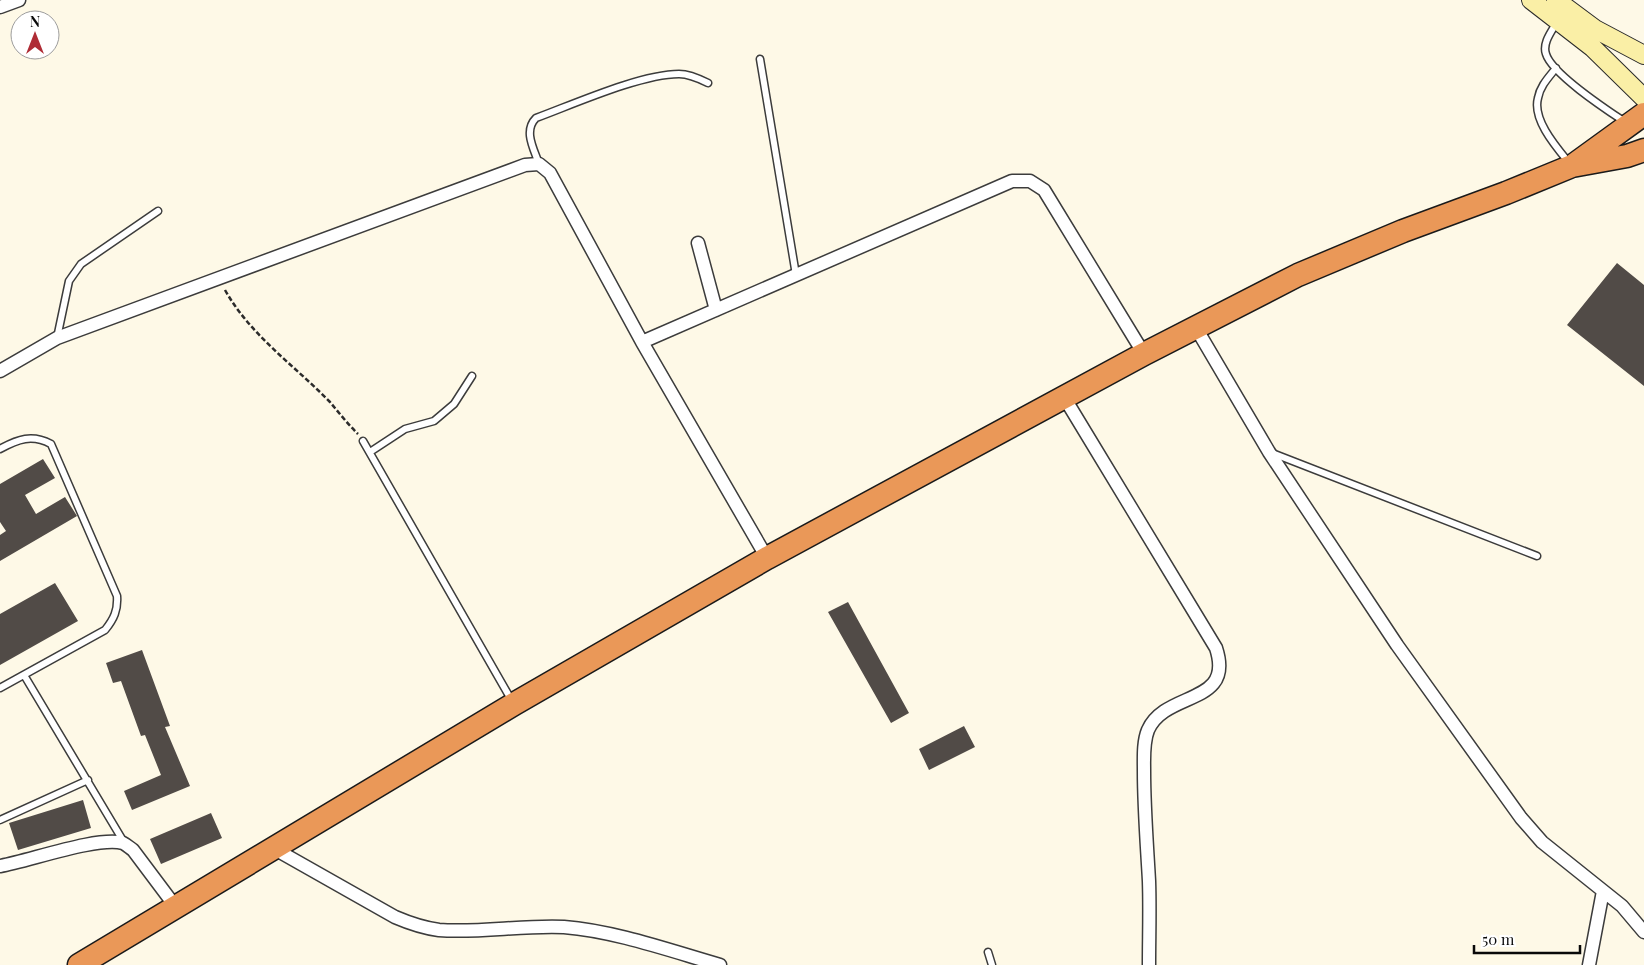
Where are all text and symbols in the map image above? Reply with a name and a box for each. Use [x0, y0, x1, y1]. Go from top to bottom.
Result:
north arrow [10, 10, 60, 60]
text: N [30, 12, 40, 31]
scale bar [1474, 922, 1580, 954]
text: 50 m [1482, 929, 1515, 949]

